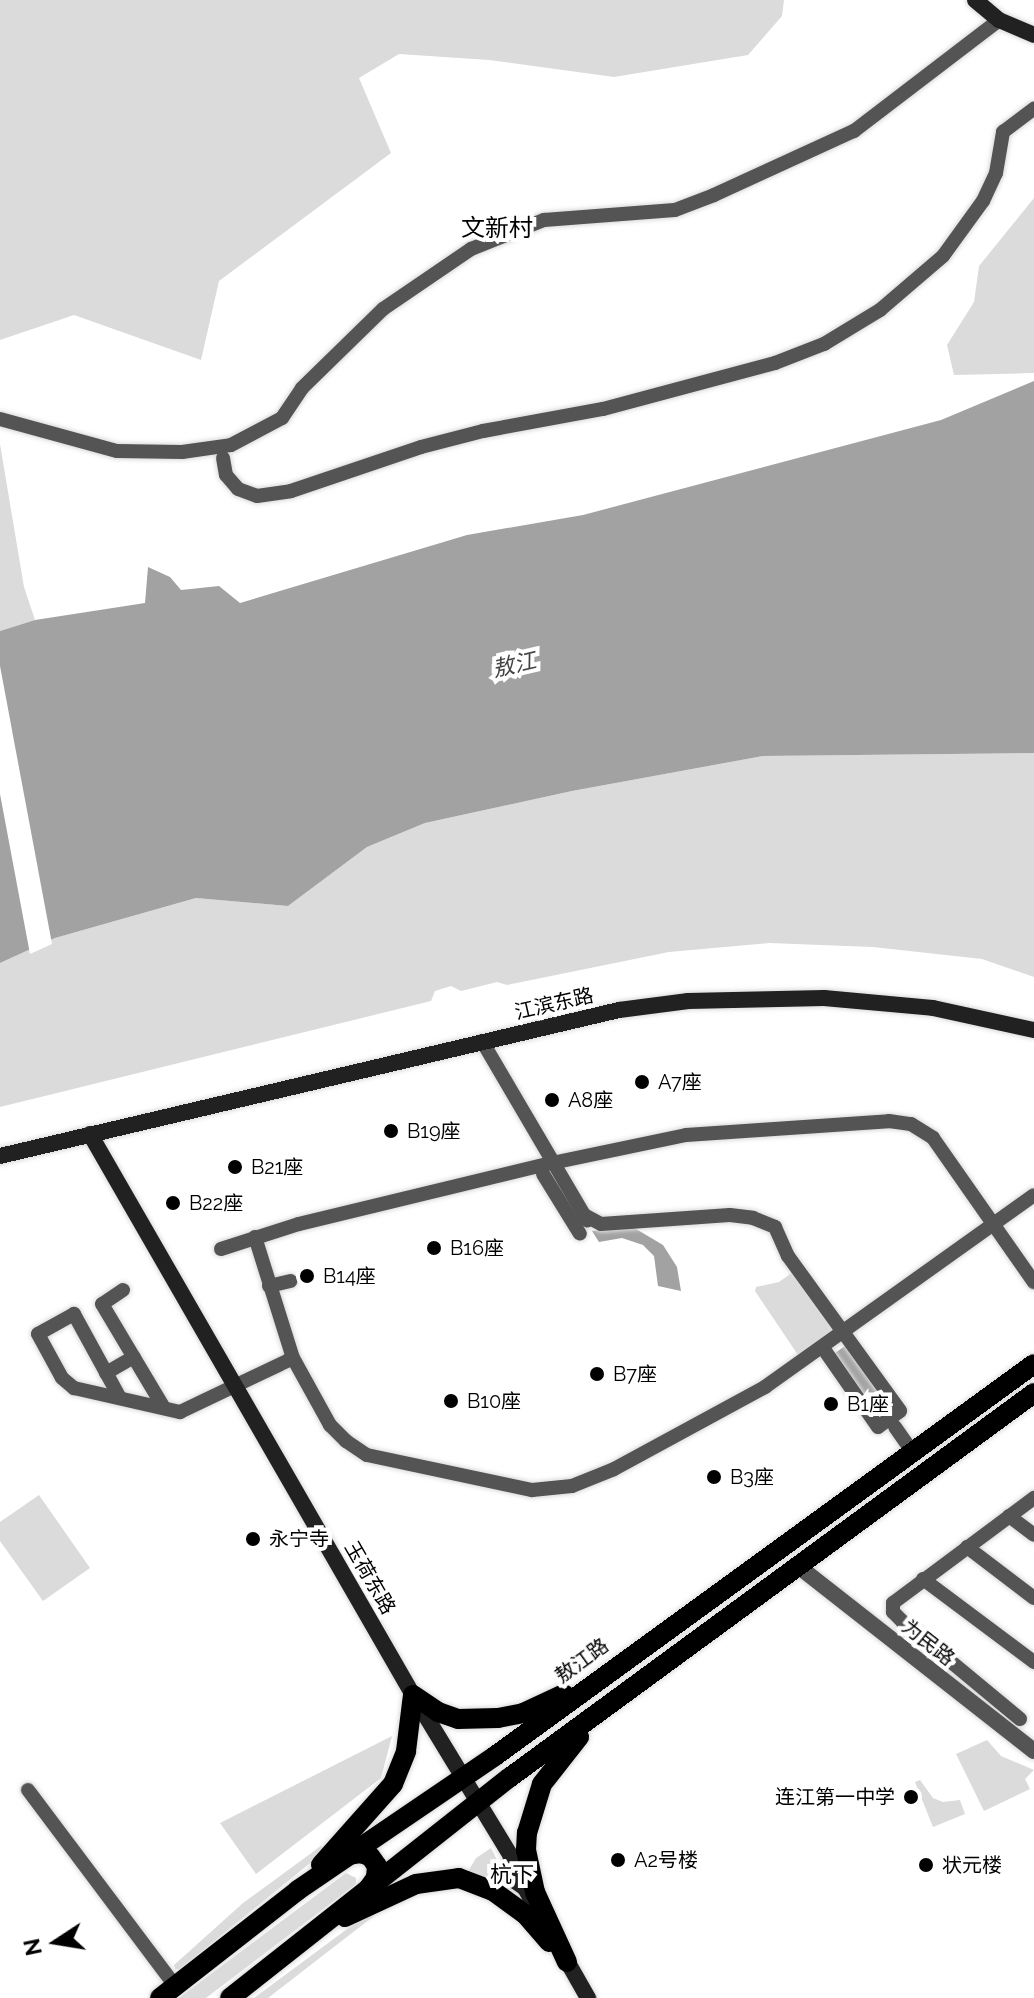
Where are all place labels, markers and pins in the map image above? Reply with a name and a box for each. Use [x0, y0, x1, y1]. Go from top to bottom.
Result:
place label: A7座 [658, 1070, 702, 1094]
marker: A7座 [633, 1073, 651, 1091]
place label: A8座 [568, 1088, 613, 1112]
marker: A8座 [543, 1091, 561, 1109]
place label: B19座 [407, 1119, 461, 1143]
marker: B19座 [382, 1122, 400, 1140]
place label: B21座 [251, 1155, 303, 1179]
marker: B21座 [226, 1158, 244, 1176]
place label: B22座 [189, 1191, 243, 1215]
marker: B22座 [164, 1194, 182, 1212]
place label: B16座 [450, 1236, 504, 1260]
marker: B16座 [425, 1239, 443, 1257]
place label: B14座 [323, 1264, 376, 1288]
marker: B14座 [298, 1267, 316, 1285]
place label: B7座 [613, 1362, 657, 1386]
marker: B7座 [588, 1365, 606, 1383]
place label: B10座 [467, 1389, 521, 1413]
marker: B10座 [442, 1392, 460, 1410]
place label: B1座 [847, 1392, 889, 1416]
marker: B1座 [822, 1395, 840, 1413]
place label: B3座 [730, 1465, 774, 1489]
marker: B3座 [705, 1468, 723, 1486]
place label: 永宁寺 [269, 1527, 329, 1551]
marker: 永宁寺 [244, 1530, 262, 1548]
place label: 连江第一中学 [775, 1785, 895, 1809]
marker: 连江第一中学 [902, 1788, 920, 1806]
place label: A2号楼 [634, 1848, 698, 1872]
marker: A2号楼 [609, 1851, 627, 1869]
place label: 状元楼 [942, 1853, 1002, 1877]
marker: 状元楼 [917, 1856, 935, 1874]

